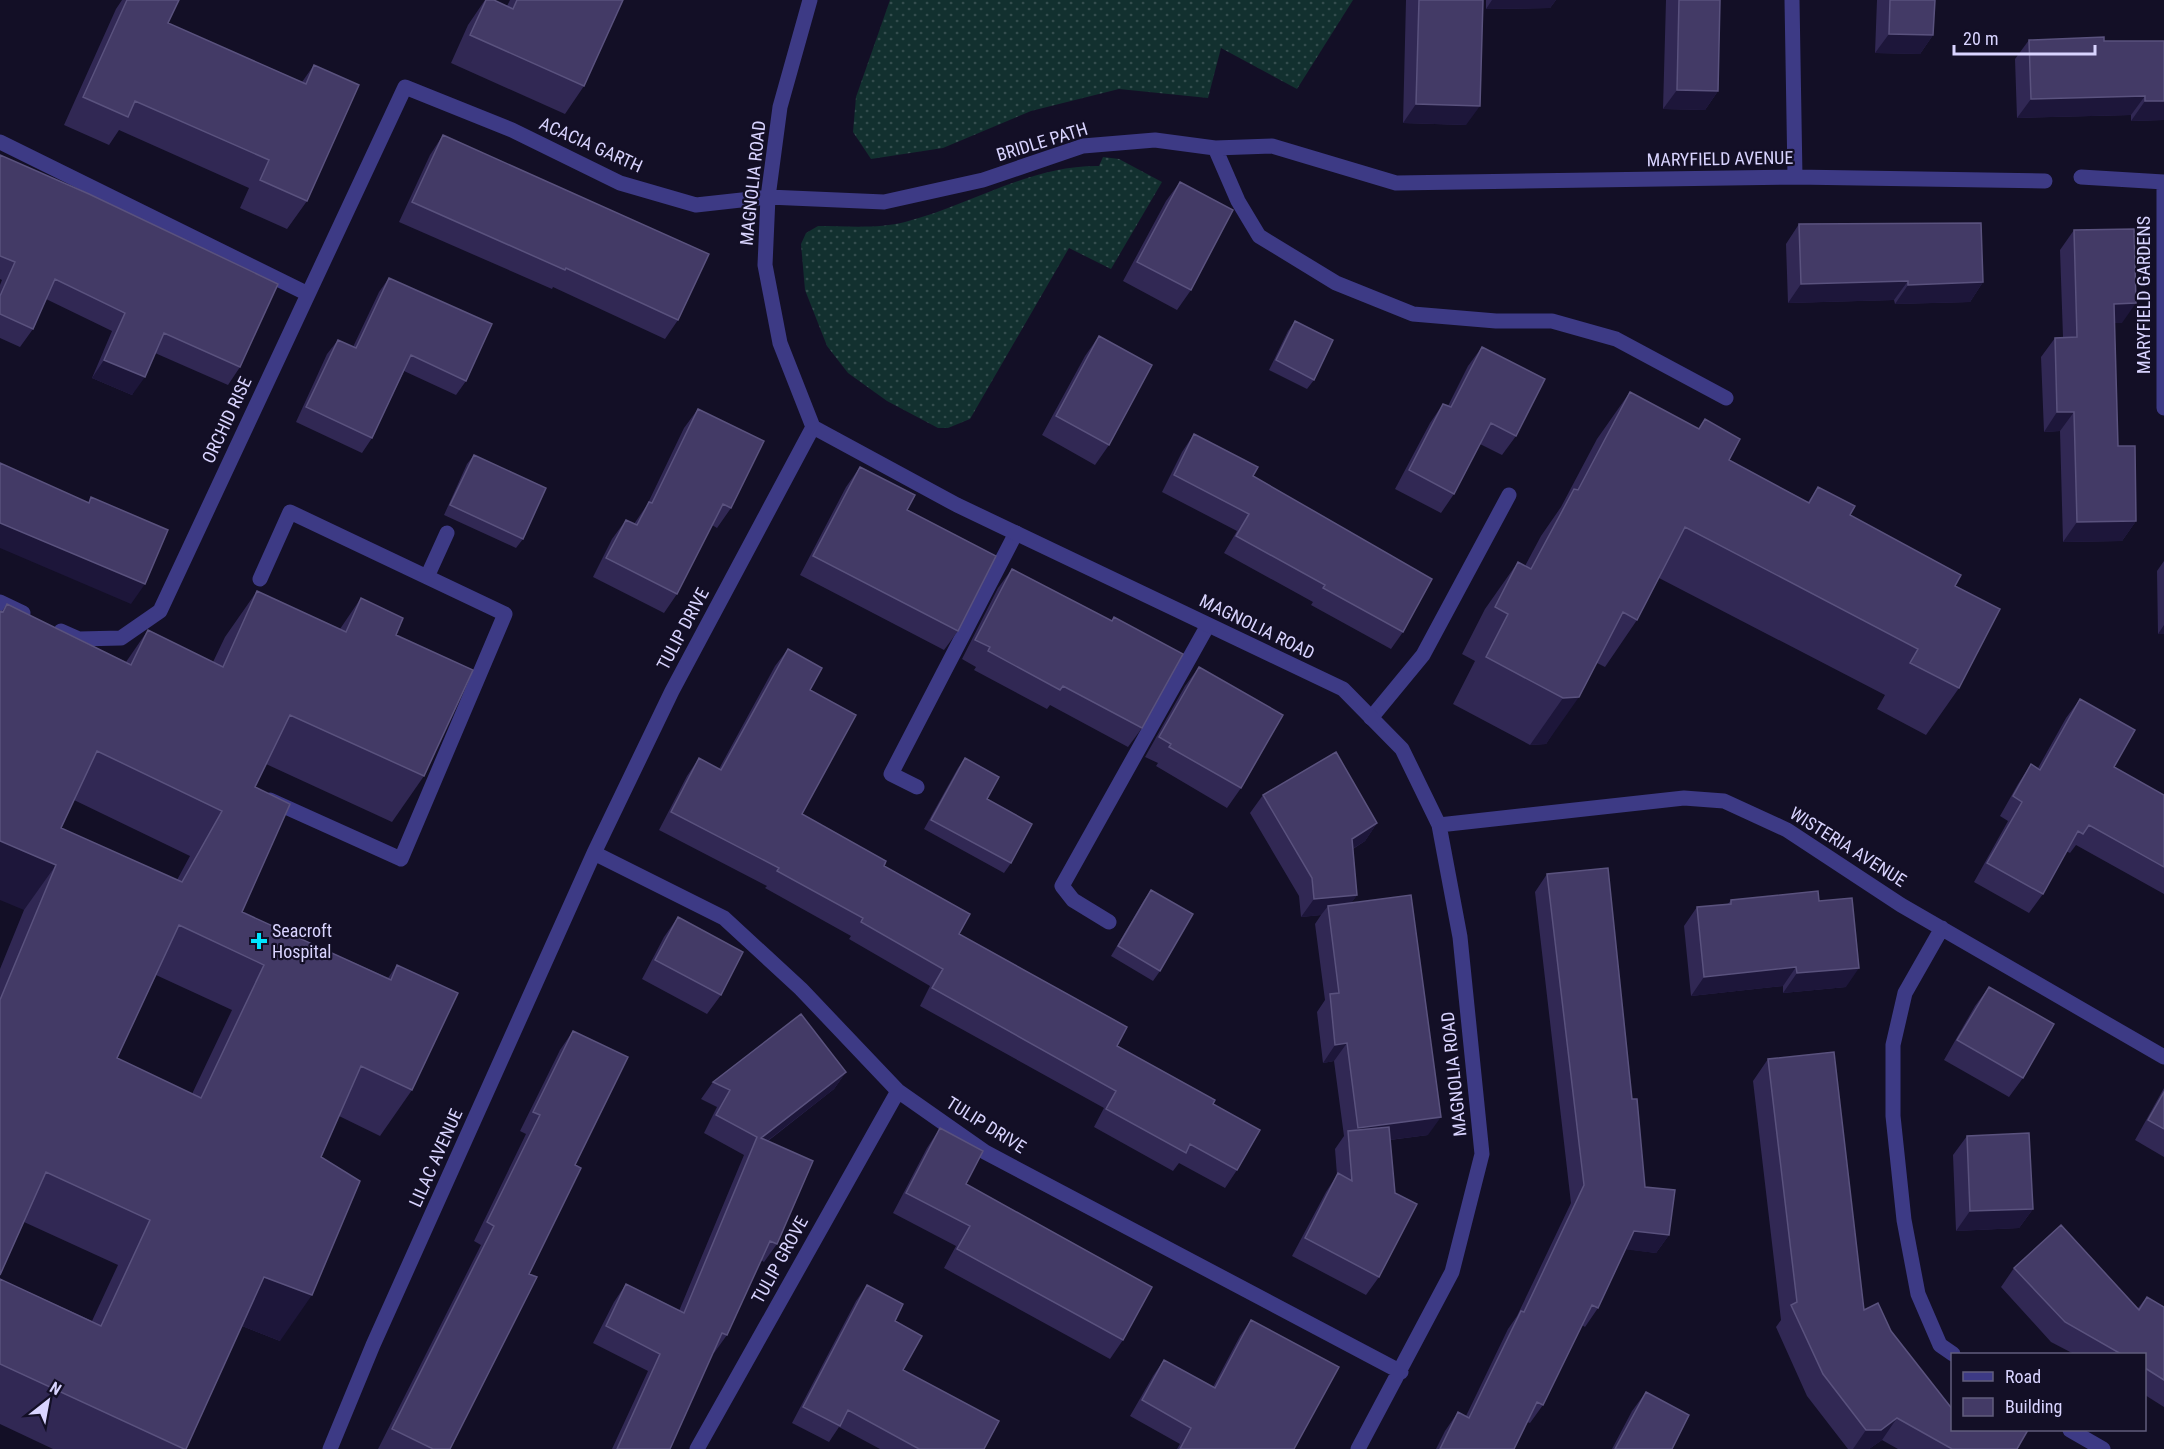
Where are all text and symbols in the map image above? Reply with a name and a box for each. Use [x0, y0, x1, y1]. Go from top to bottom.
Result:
scale bar [1954, 18, 2095, 56]
text: 20 m [1963, 28, 1998, 49]
street label: ACACIA GARTH [536, 112, 646, 177]
street label: BRIDLE PATH [994, 118, 1090, 165]
street label: MAGNOLIA ROAD [736, 120, 769, 246]
street label: MARYFIELD AVENUE [1646, 147, 1794, 170]
street label: MARYFIELD GARDENS [2133, 216, 2154, 374]
street label: ORCHID RISE [197, 373, 256, 466]
street label: TULIP DRIVE [652, 584, 713, 673]
street label: MAGNOLIA ROAD [1196, 590, 1318, 663]
street label: WISTERIA AVENUE [1786, 802, 1910, 891]
place label: Seacroft Hospital [272, 920, 332, 962]
marker: Seacroft Hospital [250, 932, 268, 950]
street label: MAGNOLIA ROAD [1437, 1011, 1470, 1137]
street label: TULIP DRIVE [943, 1092, 1030, 1157]
street label: LILAC AVENUE [405, 1105, 467, 1210]
street label: TULIP GROVE [747, 1212, 812, 1307]
legend [1951, 1353, 2146, 1431]
text: Road [2005, 1366, 2041, 1387]
north arrow [18, 1371, 78, 1431]
text: N [46, 1378, 65, 1399]
text: Building [2005, 1396, 2062, 1417]

